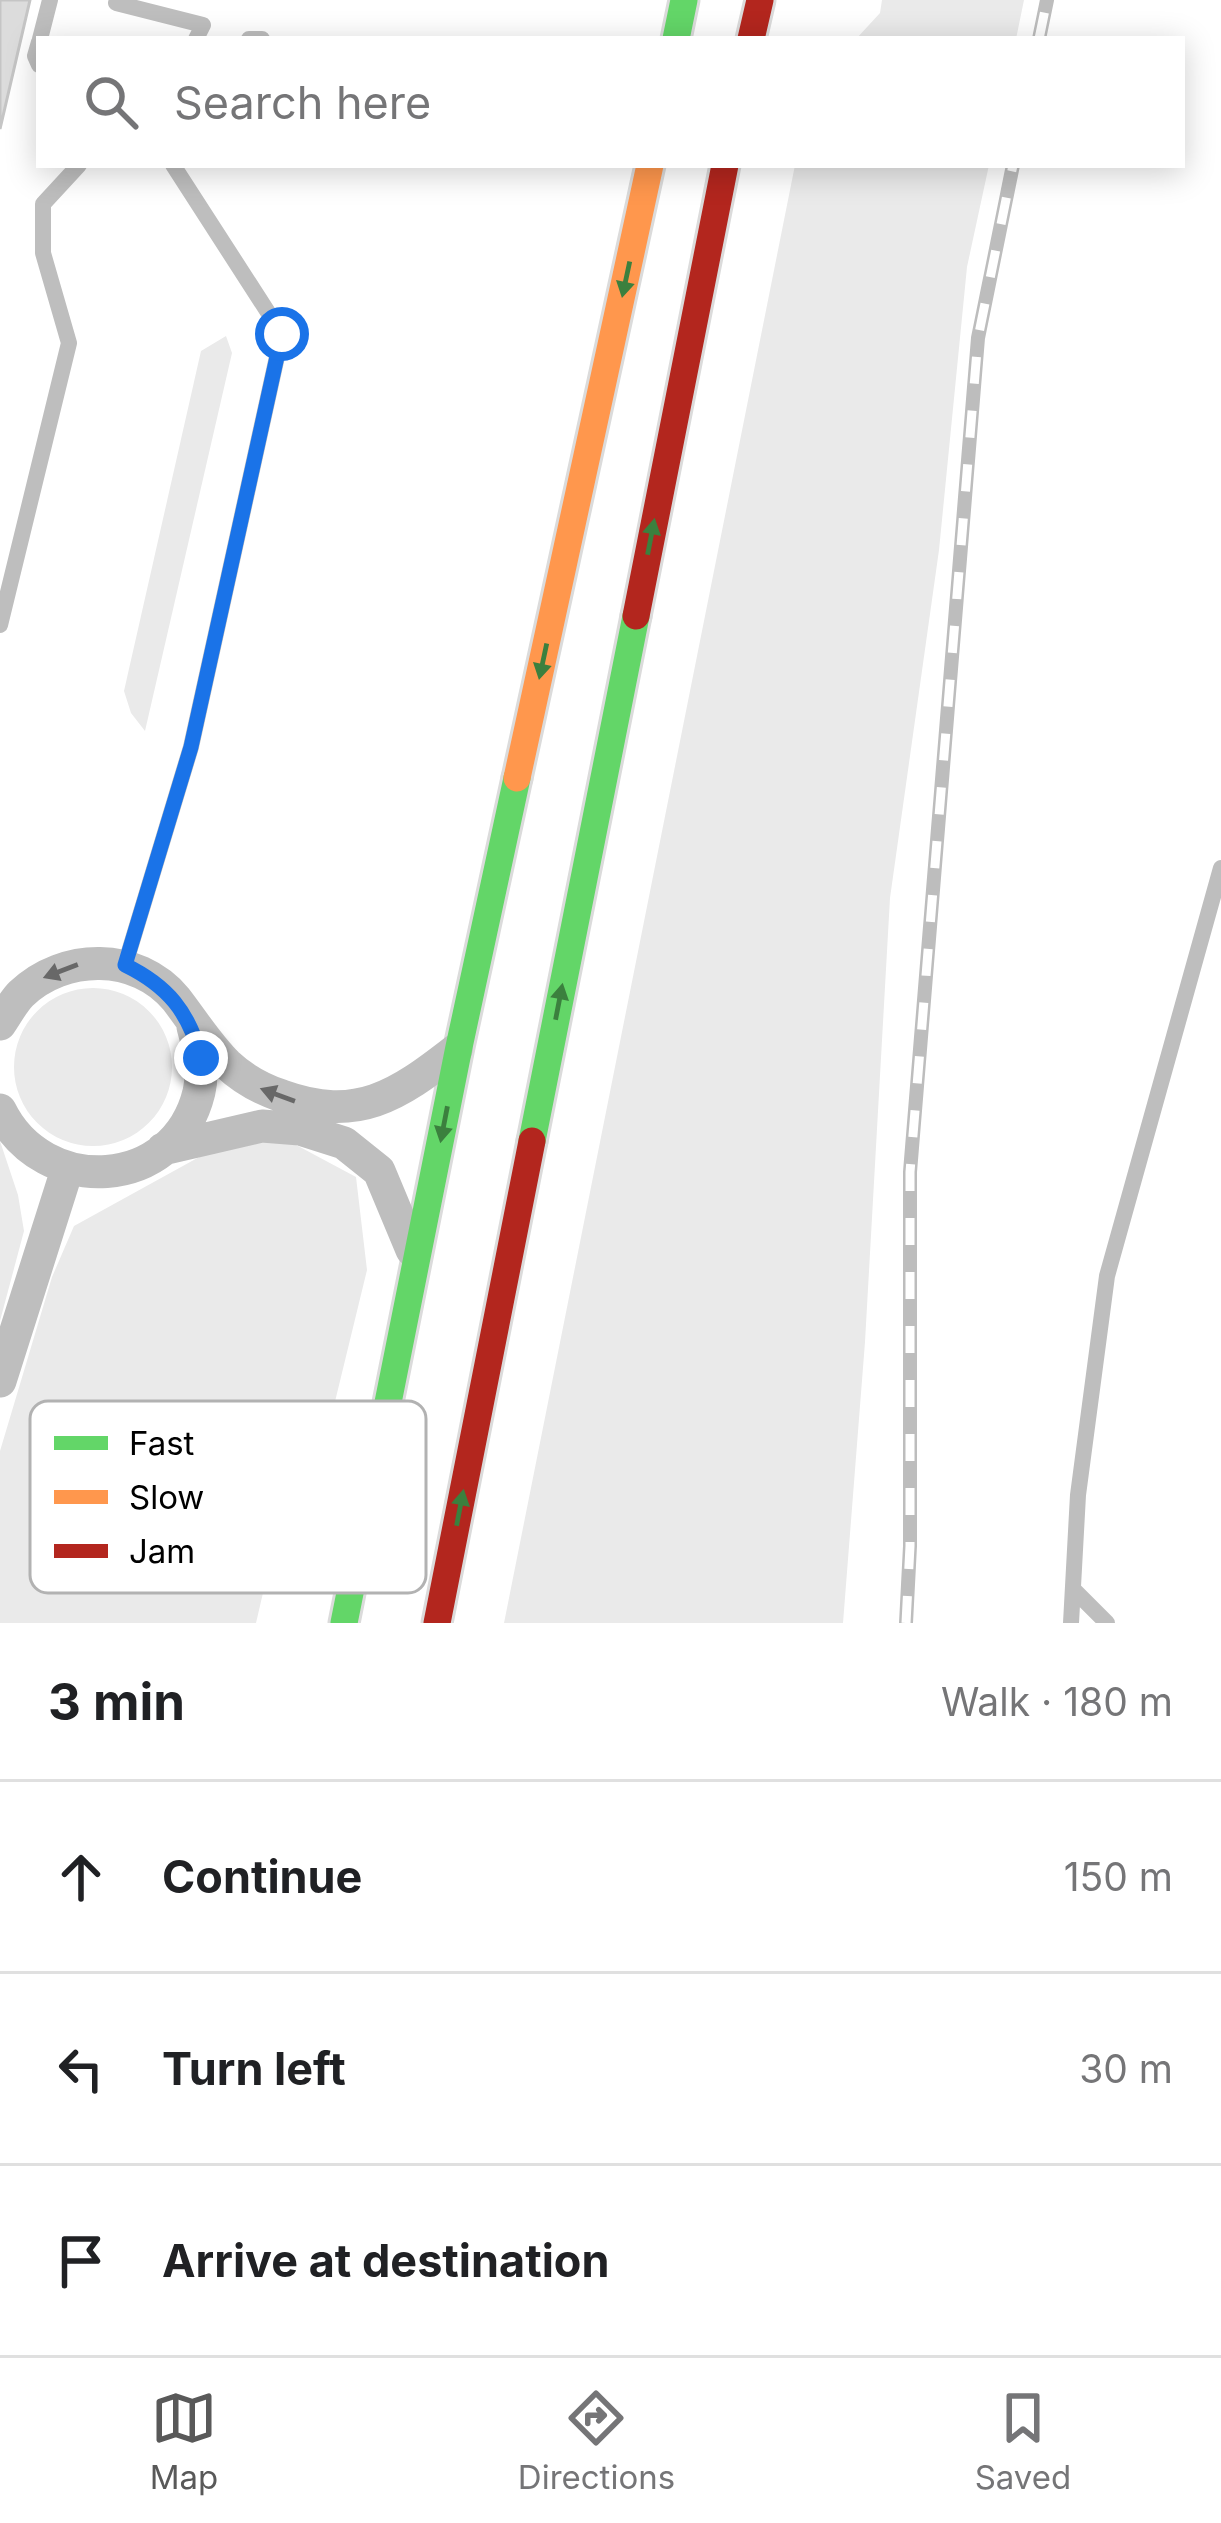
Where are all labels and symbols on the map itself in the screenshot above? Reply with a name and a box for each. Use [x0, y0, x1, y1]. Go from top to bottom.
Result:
one-way arrow [615, 261, 634, 299]
route start [255, 307, 309, 361]
one-way arrow [642, 517, 661, 555]
one-way arrow [533, 642, 552, 680]
one-way arrow [42, 963, 78, 981]
one-way arrow [550, 982, 569, 1020]
route end [174, 1031, 228, 1085]
one-way arrow [260, 1085, 296, 1103]
one-way arrow [434, 1106, 453, 1144]
legend [30, 1401, 426, 1593]
text: Fast [129, 1423, 195, 1463]
text: Slow [129, 1477, 204, 1517]
one-way arrow [451, 1489, 470, 1527]
text: Jam [129, 1531, 195, 1571]

